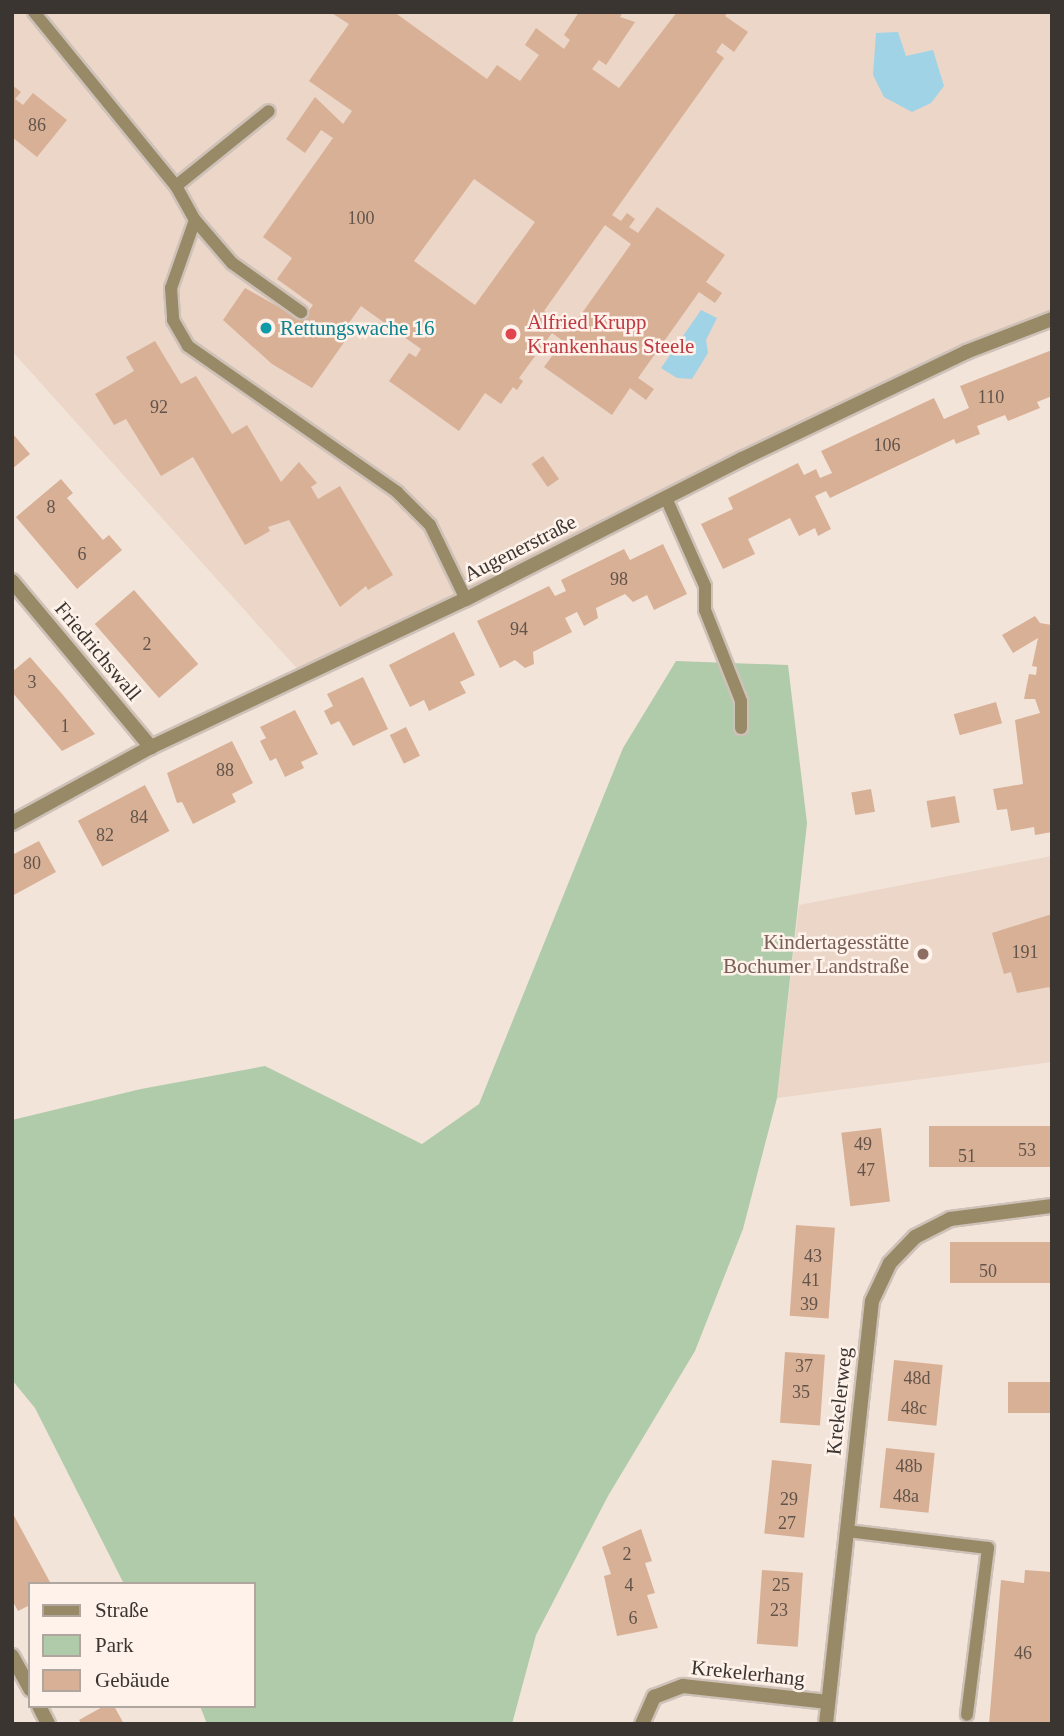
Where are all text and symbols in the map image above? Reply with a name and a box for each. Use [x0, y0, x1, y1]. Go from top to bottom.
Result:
house number: 86 [28, 114, 46, 136]
house number: 100 [348, 207, 374, 229]
place label: Alfried Krupp Krankenhaus Steele [527, 309, 694, 359]
place label: Rettungswache 16 [280, 315, 435, 341]
marker: Rettungswache 16 [258, 320, 274, 336]
marker: Alfried Krupp Krankenhaus Steele [501, 324, 521, 344]
house number: 110 [978, 386, 1004, 408]
house number: 92 [150, 396, 168, 418]
house number: 106 [874, 434, 900, 456]
house number: 8 [46, 496, 56, 518]
street label: Augenerstraße [460, 509, 580, 587]
house number: 6 [78, 543, 86, 565]
house number: 98 [610, 568, 628, 590]
street label: Friedrichswall [49, 596, 147, 706]
house number: 94 [510, 618, 528, 640]
house number: 2 [142, 633, 152, 655]
house number: 3 [28, 671, 36, 693]
house number: 1 [61, 715, 70, 737]
house number: 88 [216, 759, 234, 781]
house number: 84 [130, 806, 148, 828]
house number: 82 [96, 824, 114, 846]
house number: 80 [23, 852, 41, 874]
place label: Kindertagesstätte Bochumer Landstraße [723, 929, 909, 979]
house number: 191 [1012, 941, 1038, 963]
marker: Kindertagesstätte Bochumer Landstraße [915, 946, 931, 962]
house number: 49 [854, 1133, 872, 1155]
house number: 53 [1018, 1139, 1036, 1161]
house number: 51 [958, 1145, 976, 1167]
house number: 47 [857, 1159, 875, 1181]
house number: 43 [804, 1245, 822, 1267]
house number: 50 [979, 1260, 997, 1282]
house number: 41 [802, 1269, 820, 1291]
house number: 39 [800, 1293, 818, 1315]
street label: Krekelerweg [821, 1346, 857, 1456]
house number: 37 [795, 1355, 813, 1377]
house number: 48d [904, 1367, 930, 1389]
house number: 35 [792, 1381, 810, 1403]
house number: 48c [901, 1397, 927, 1419]
house number: 48b [896, 1455, 922, 1477]
house number: 48a [893, 1485, 919, 1507]
house number: 29 [780, 1488, 798, 1510]
house number: 27 [778, 1512, 796, 1534]
house number: 2 [622, 1543, 632, 1565]
house number: 4 [624, 1574, 634, 1596]
house number: 25 [772, 1574, 790, 1596]
legend [28, 1582, 256, 1708]
text: Straße [95, 1598, 149, 1622]
house number: 23 [770, 1599, 788, 1621]
house number: 6 [628, 1607, 638, 1629]
text: Park [95, 1633, 134, 1657]
house number: 46 [1014, 1642, 1032, 1664]
street label: Krekelerhang [690, 1654, 806, 1692]
text: Gebäude [95, 1668, 170, 1692]

